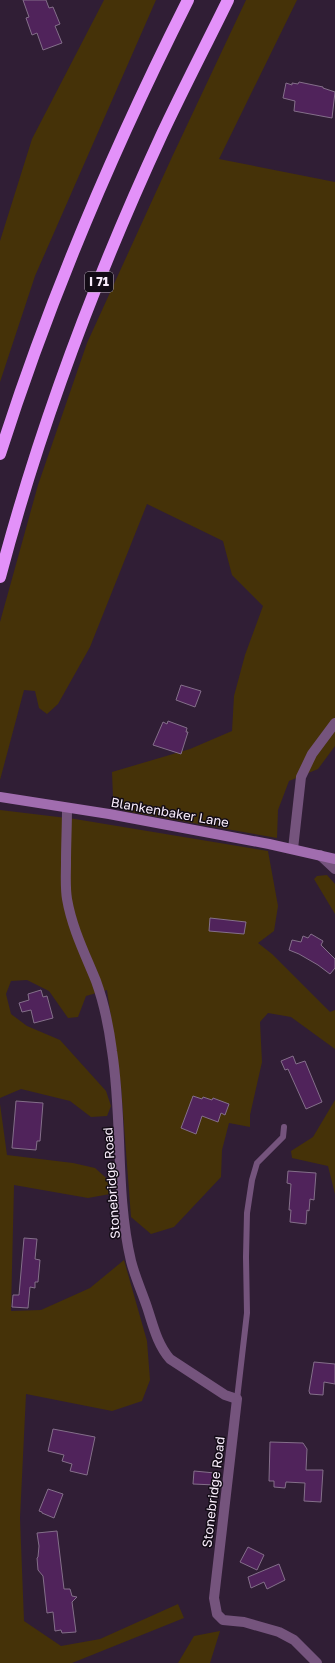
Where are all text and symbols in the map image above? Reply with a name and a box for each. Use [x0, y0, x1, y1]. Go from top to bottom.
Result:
road number: I 71 [85, 272, 113, 292]
street label: Blankenbaker Lane [110, 794, 230, 830]
street label: Stonebridge Road [99, 1127, 123, 1239]
street label: Stonebridge Road [198, 1436, 228, 1548]

